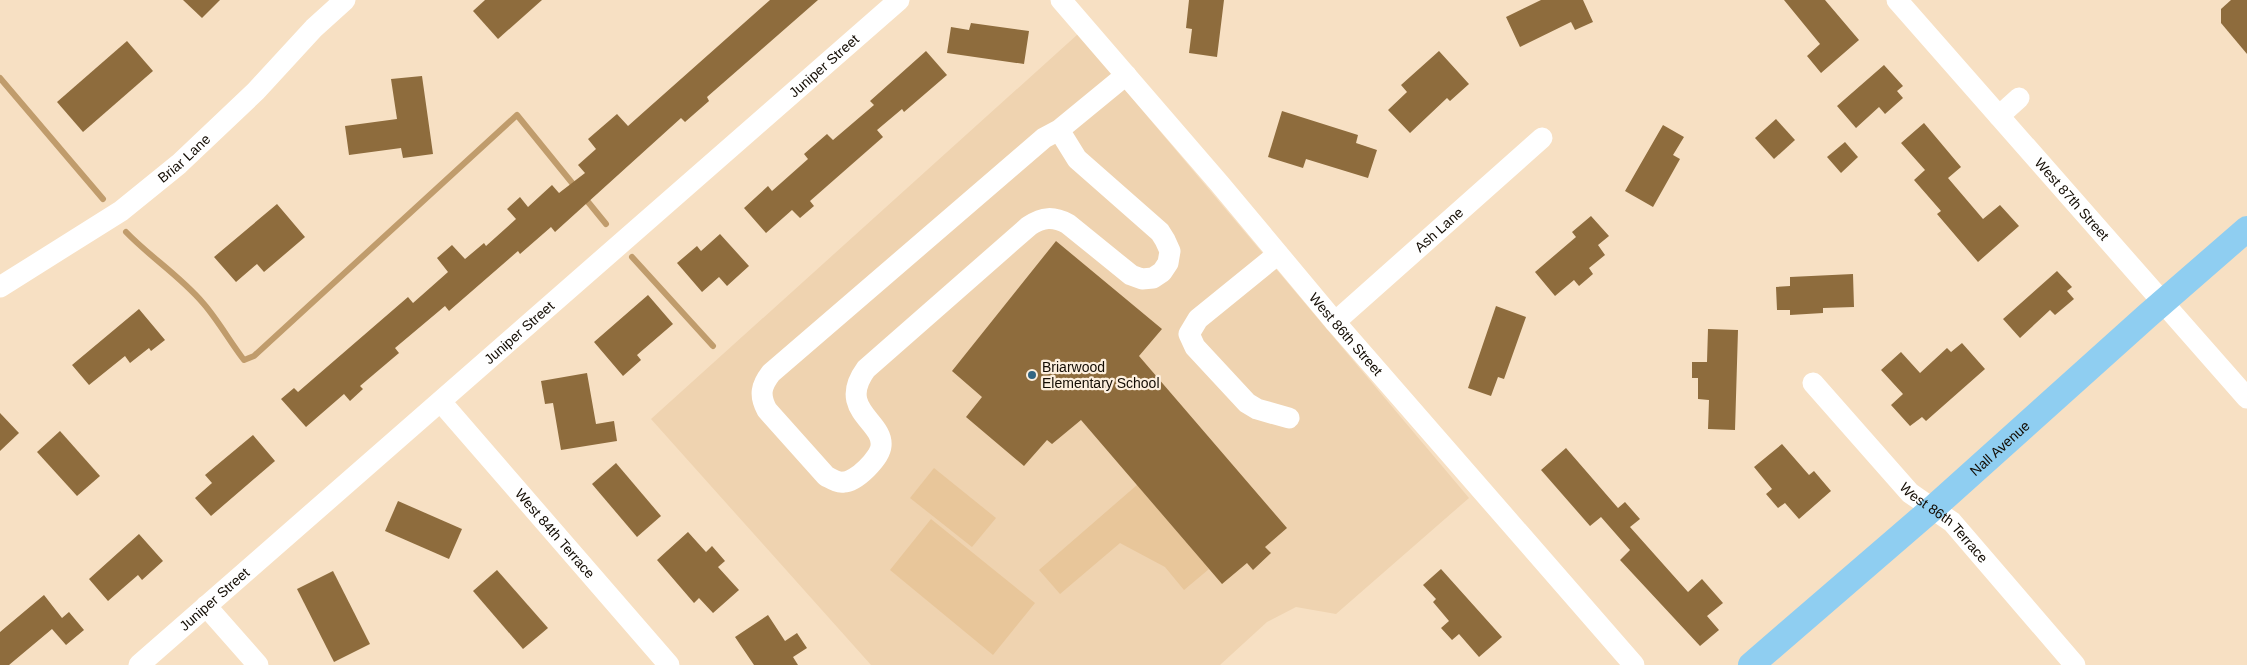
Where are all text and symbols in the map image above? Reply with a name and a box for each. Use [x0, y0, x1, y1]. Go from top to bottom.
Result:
street label: Juniper Street [786, 31, 862, 101]
street label: Briar Lane [155, 131, 214, 186]
street label: West 87th Street [2032, 155, 2112, 243]
street label: Ash Lane [1411, 204, 1466, 255]
street label: West 86th Street [1306, 289, 1386, 379]
street label: Juniper Street [481, 298, 557, 367]
place label: Briarwood Elementary School [1042, 359, 1160, 391]
marker: Briarwood Elementary School [1026, 369, 1038, 381]
street label: Nall Avenue [1967, 417, 2033, 479]
street label: West 86th Terrace [1897, 479, 1991, 566]
street label: West 84th Terrace [512, 485, 598, 582]
street label: Juniper Street [176, 564, 252, 634]

